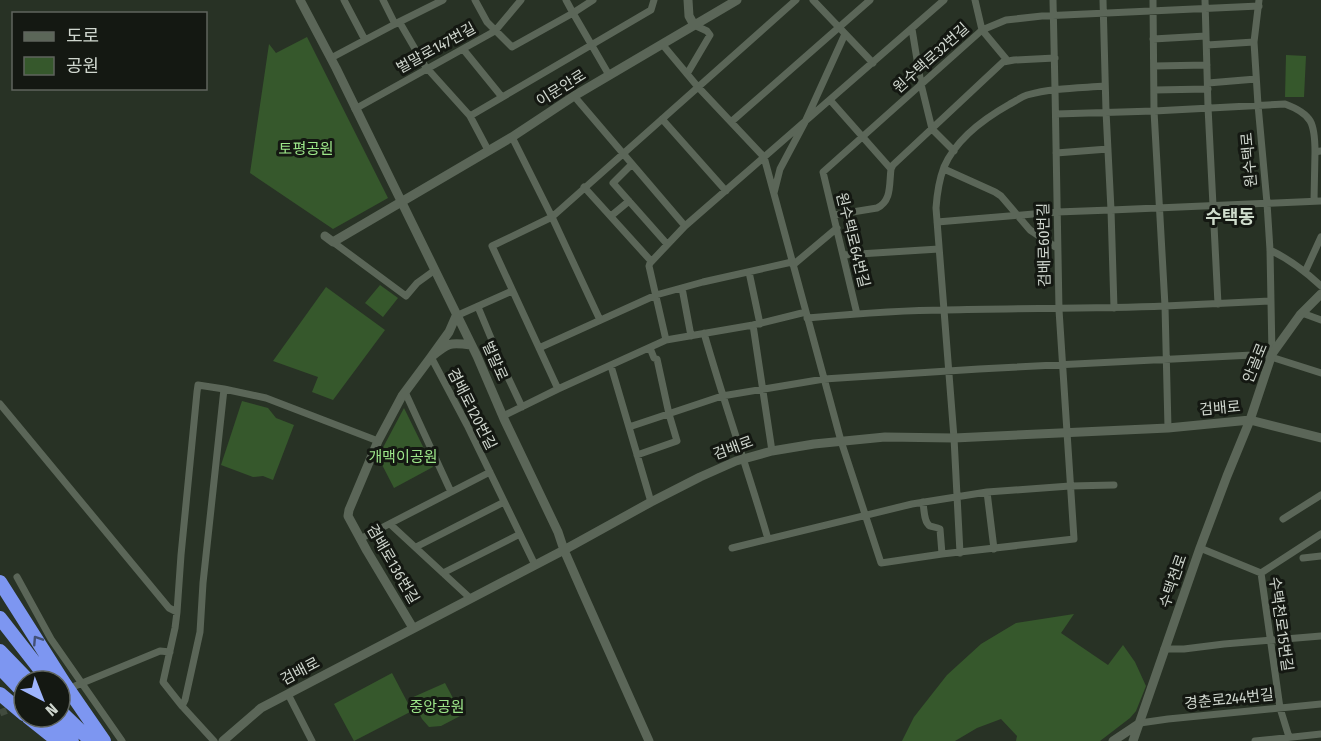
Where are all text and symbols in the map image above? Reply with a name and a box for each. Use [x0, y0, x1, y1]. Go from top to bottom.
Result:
legend [12, 12, 207, 90]
street label: 벌말로147번길 [393, 19, 479, 77]
street label: 원수택로32번길 [889, 19, 973, 97]
text: 도로 [66, 25, 99, 47]
text: 공원 [66, 55, 99, 77]
street label: 이문안로 [533, 66, 589, 110]
street label: 원수택로 [1238, 132, 1260, 188]
park label: 토평공원 [278, 140, 334, 158]
street label: 원수택로64번길 [832, 191, 874, 289]
street label: 검배로60번길 [1034, 203, 1054, 287]
district label: 수택동 [1205, 206, 1255, 228]
street label: 벌말로 [478, 338, 512, 384]
street label: 안골로 [1239, 340, 1271, 386]
street label: 겸배로120번길 [444, 365, 500, 453]
street label: 검배로 [1199, 397, 1241, 419]
street label: 검배로 [710, 432, 756, 464]
park label: 개맥이공원 [368, 448, 438, 466]
street label: 겸배로136번길 [363, 521, 423, 607]
street label: 수택천로 [1156, 552, 1190, 610]
street label: 수택천로15번길 [1265, 575, 1297, 673]
one-way arrow [33, 636, 44, 647]
street label: 검배로 [277, 653, 323, 689]
north arrow [12, 669, 72, 729]
street label: 경춘로244번길 [1183, 685, 1275, 713]
park label: 중앙공원 [409, 698, 465, 716]
text: N [42, 700, 62, 720]

